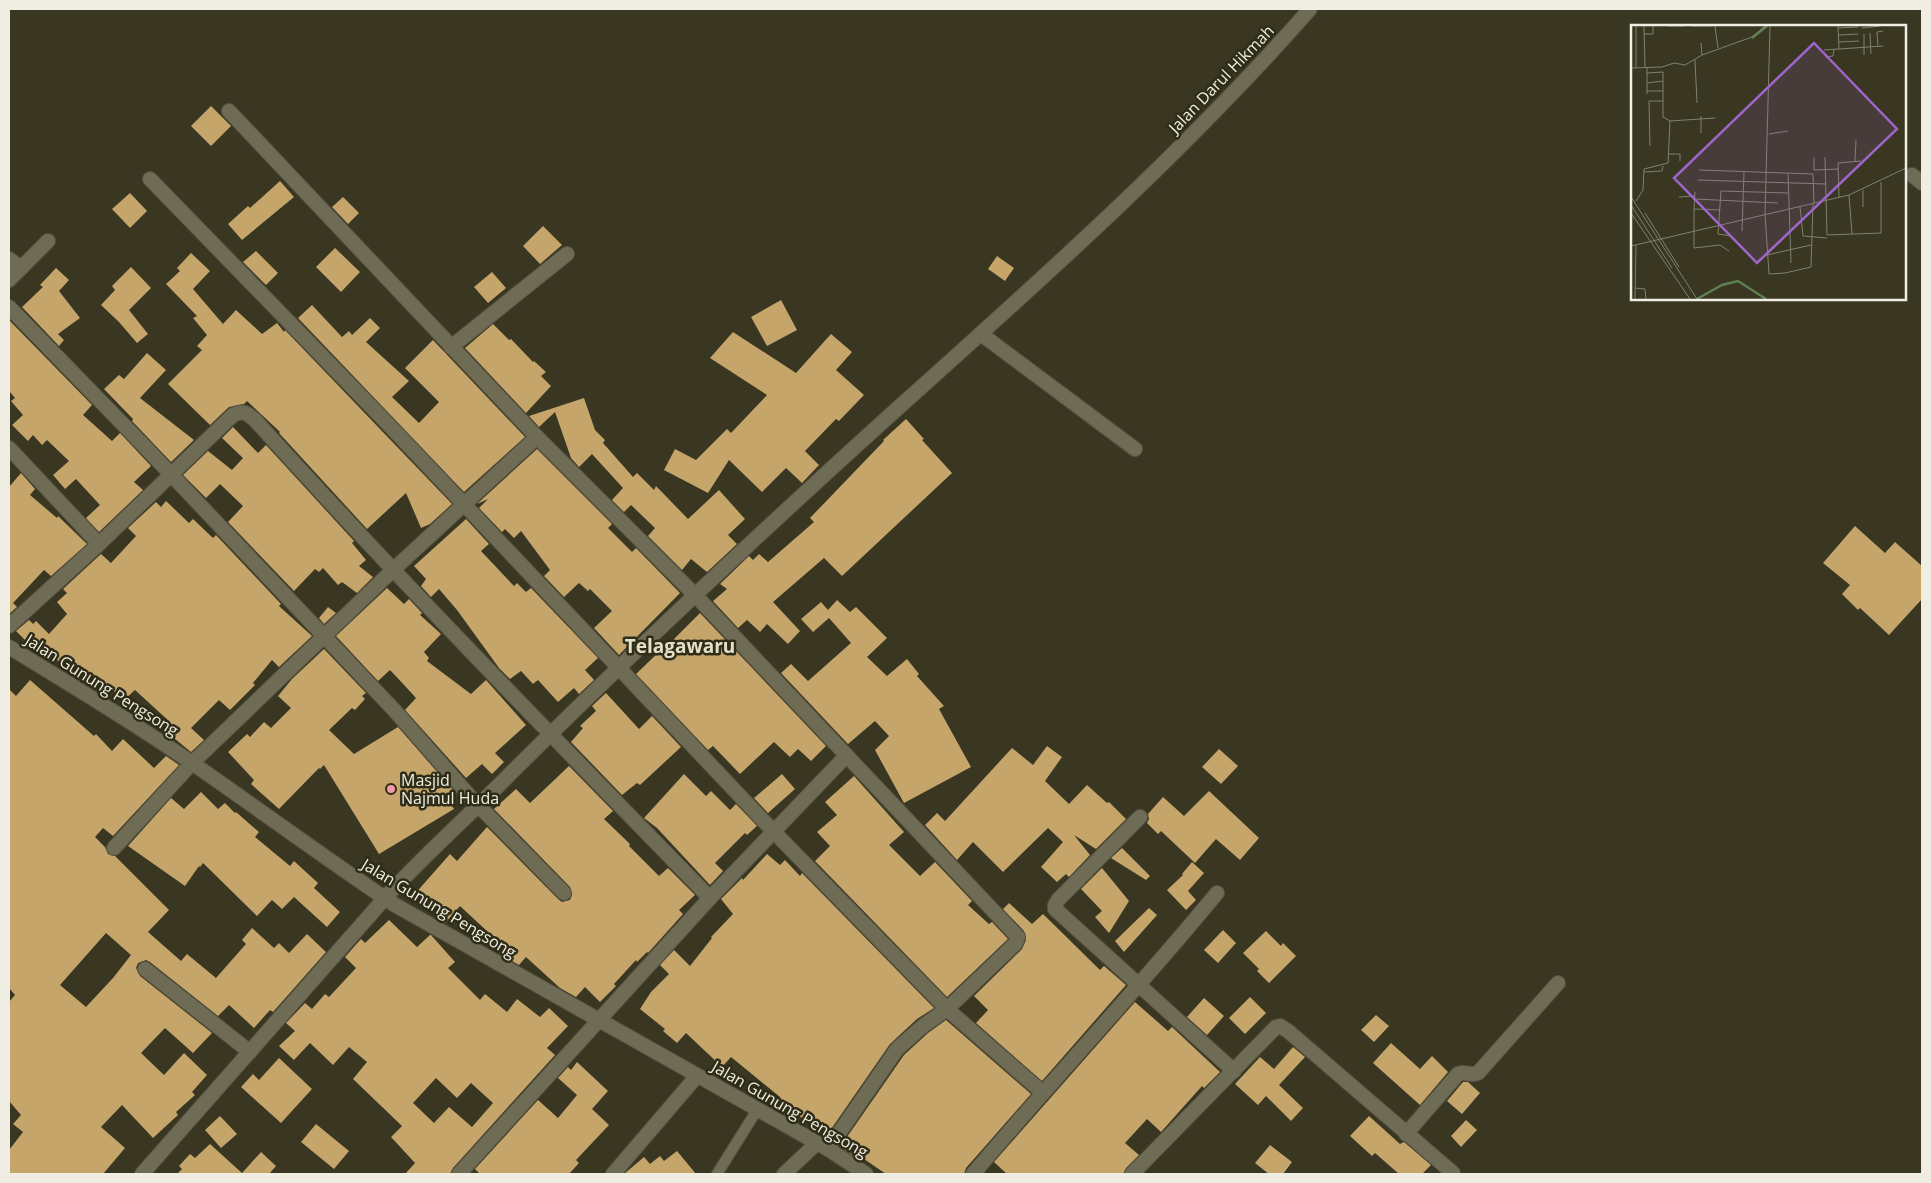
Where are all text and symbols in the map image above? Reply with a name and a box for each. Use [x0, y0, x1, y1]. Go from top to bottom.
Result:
street label: Jalan Darul Hikmah [1162, 20, 1279, 139]
inset map [1631, 25, 1906, 300]
street label: Jalan Gunung Pengsong [20, 628, 183, 741]
district label: Telagawaru [625, 633, 735, 659]
place label: Masjid Najmul Huda [401, 769, 499, 809]
marker: Masjid Najmul Huda [385, 783, 397, 795]
street label: Jalan Gunung Pengsong [356, 852, 521, 963]
street label: Jalan Gunung Pengsong [706, 1054, 872, 1163]

